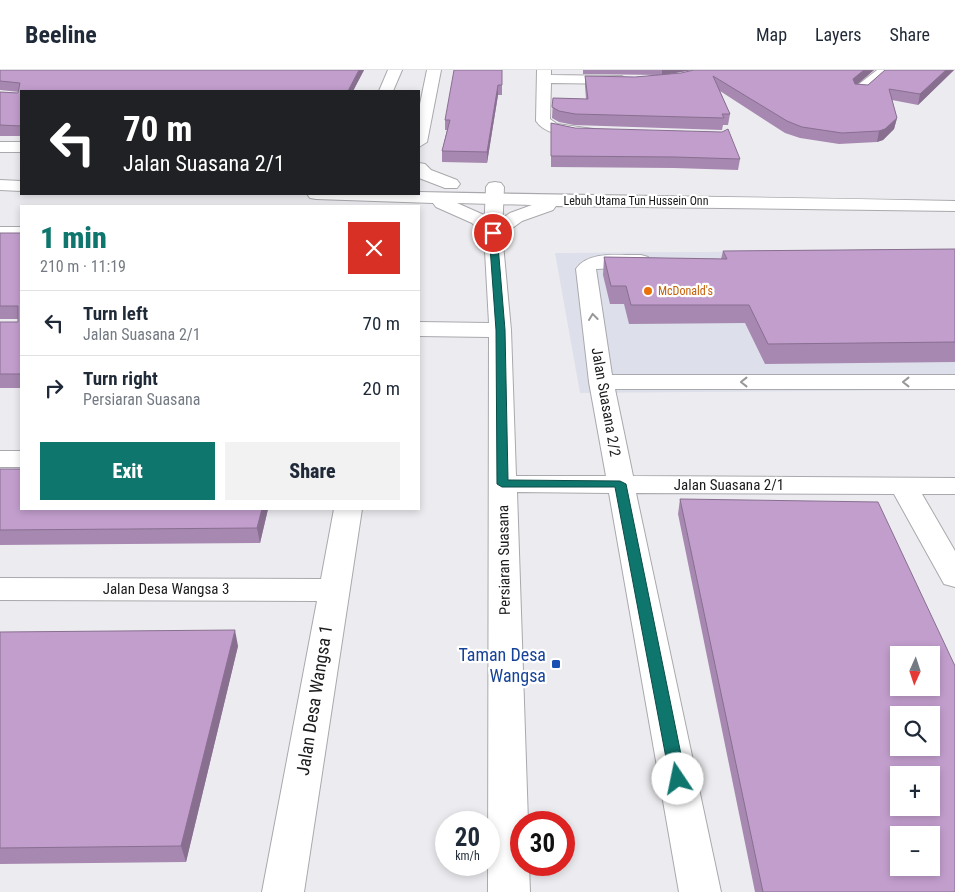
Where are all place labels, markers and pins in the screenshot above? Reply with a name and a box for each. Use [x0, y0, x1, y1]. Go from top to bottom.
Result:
pin [472, 212, 514, 254]
place label: McDonald's [658, 284, 713, 298]
marker: McDonald's [642, 285, 654, 297]
place label: Taman Desa Wangsa [458, 644, 546, 686]
marker: Taman Desa Wangsa [550, 658, 562, 670]

